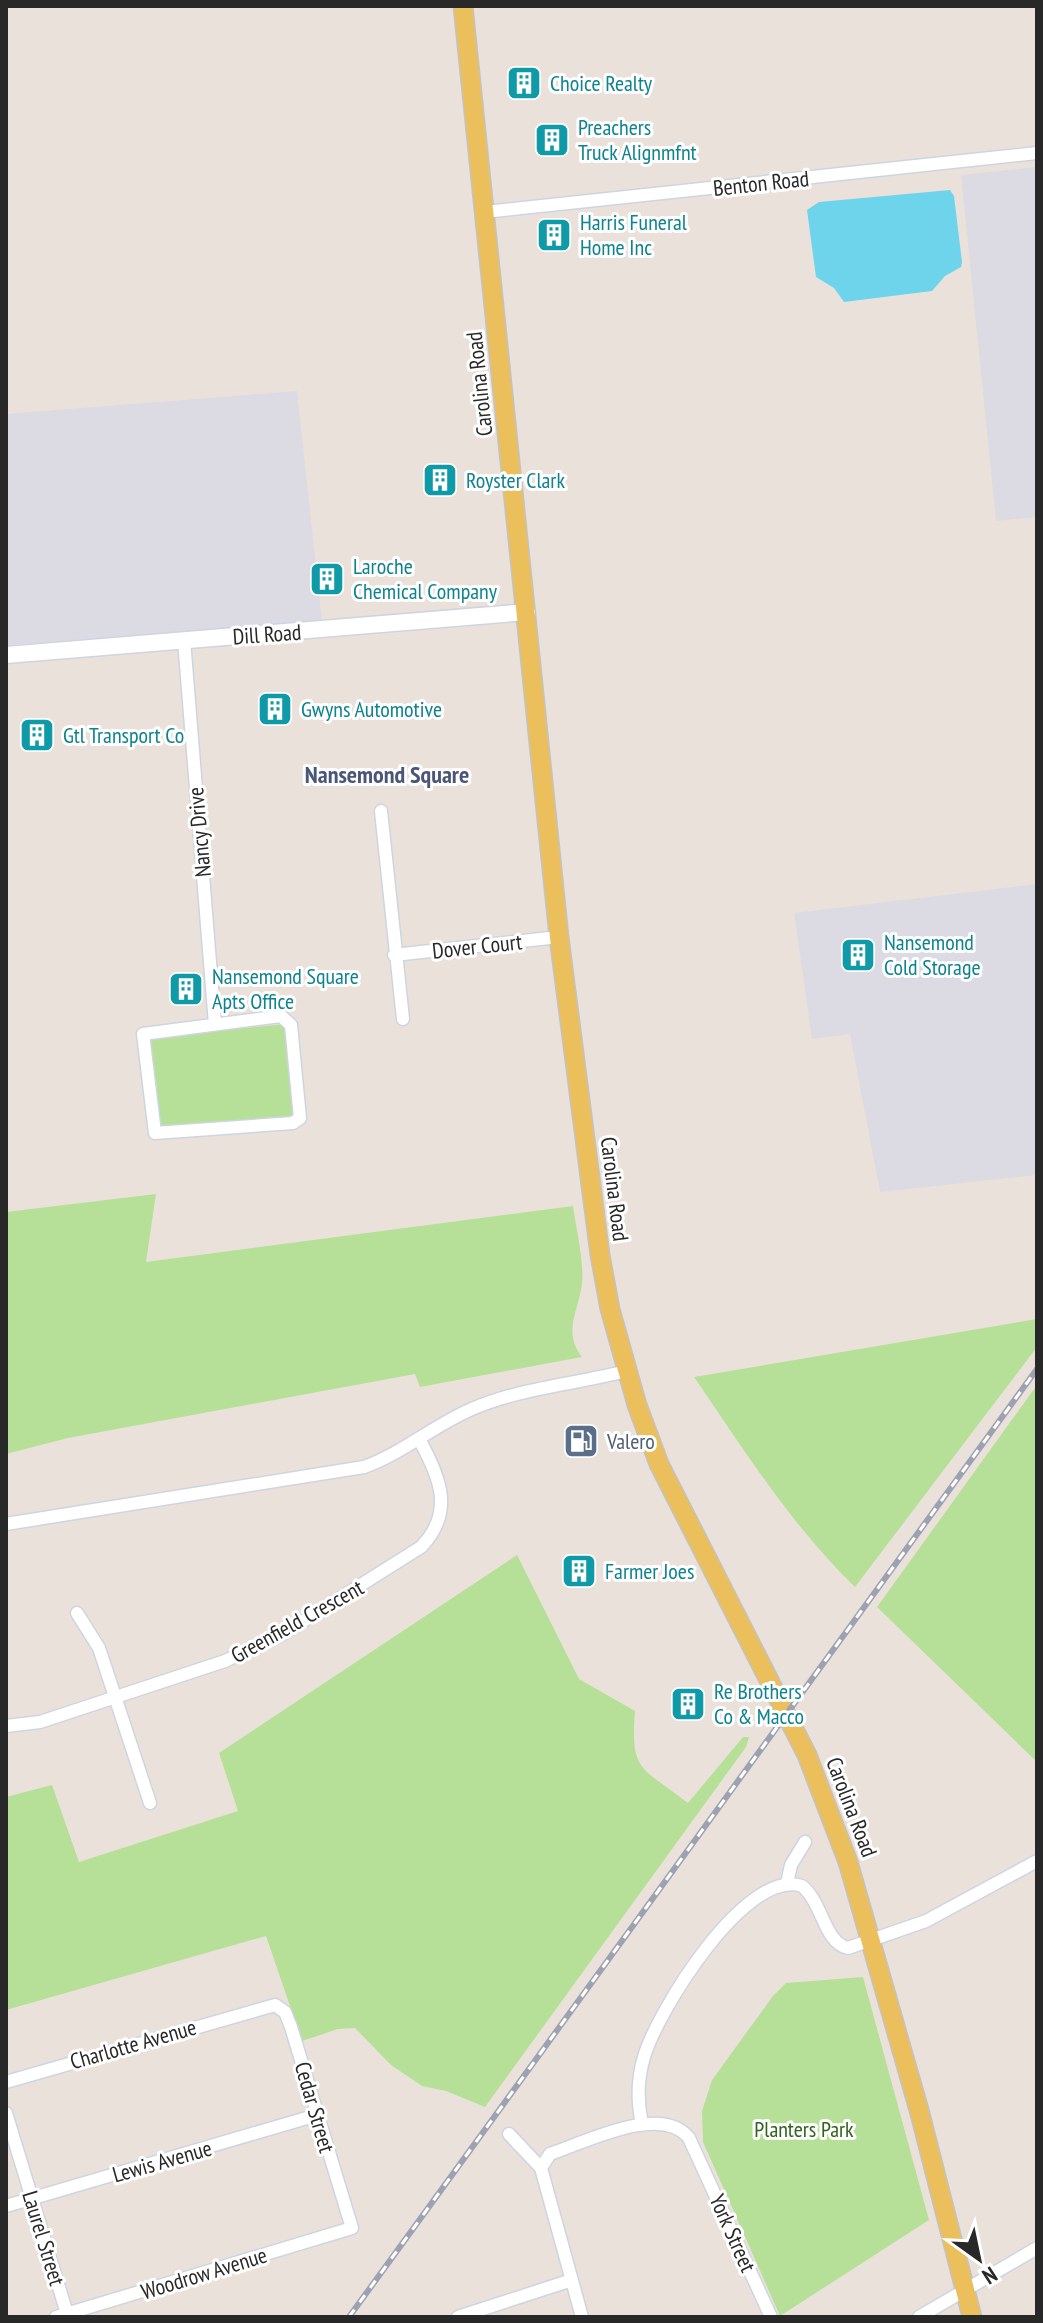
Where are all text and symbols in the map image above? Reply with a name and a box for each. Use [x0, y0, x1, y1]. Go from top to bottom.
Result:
building icon: Choice Realty [505, 64, 543, 102]
place label: Choice Realty [550, 69, 653, 97]
place label: Preachers Truck Alignmfnt [578, 113, 697, 166]
building icon: Preachers Truck Alignmfnt [533, 121, 571, 159]
street label: Benton Road [712, 164, 810, 202]
place label: Harris Funeral Home Inc [580, 208, 688, 261]
building icon: Harris Funeral Home Inc [535, 216, 573, 254]
street label: Carolina Road [460, 330, 498, 438]
building icon: Royster Clark [421, 461, 459, 499]
place label: Royster Clark [466, 466, 565, 494]
place label: Laroche Chemical Company [353, 552, 498, 605]
building icon: Laroche Chemical Company [308, 560, 346, 598]
street label: Dill Road [232, 618, 302, 650]
building icon: Gwyns Automotive [256, 690, 294, 728]
place label: Gwyns Automotive [301, 695, 442, 723]
building icon: Gtl Transport Co [18, 716, 56, 754]
place label: Gtl Transport Co [63, 721, 184, 749]
district label: Nansemond Square [305, 759, 469, 790]
street label: Nancy Drive [181, 786, 217, 878]
street label: Dover Court [431, 927, 523, 965]
place label: Nansemond Cold Storage [884, 928, 981, 981]
building icon: Nansemond Cold Storage [839, 936, 877, 974]
place label: Nansemond Square Apts Office [212, 962, 359, 1015]
building icon: Nansemond Square Apts Office [167, 970, 205, 1008]
street label: Carolina Road [595, 1135, 635, 1243]
fuel station icon: Valero [562, 1422, 600, 1460]
place label: Valero [606, 1427, 655, 1455]
building icon: Farmer Joes [560, 1552, 598, 1590]
place label: Farmer Joes [605, 1557, 694, 1585]
street label: Greenfield Crescent [226, 1573, 368, 1669]
place label: Re Brothers Co & Macco [714, 1677, 804, 1730]
building icon: Re Brothers Co & Macco [669, 1685, 707, 1723]
street label: Carolina Road [820, 1753, 884, 1861]
street label: Charlotte Avenue [67, 2013, 199, 2075]
street label: Cedar Street [289, 2058, 341, 2156]
park label: Planters Park [754, 2115, 854, 2143]
street label: Lewis Avenue [109, 2133, 215, 2189]
street label: Laurel Street [16, 2187, 72, 2289]
street label: York Street [703, 2190, 763, 2276]
north arrow [939, 2219, 1019, 2299]
street label: Woodrow Avenue [138, 2241, 270, 2305]
text: N [977, 2261, 1003, 2291]

